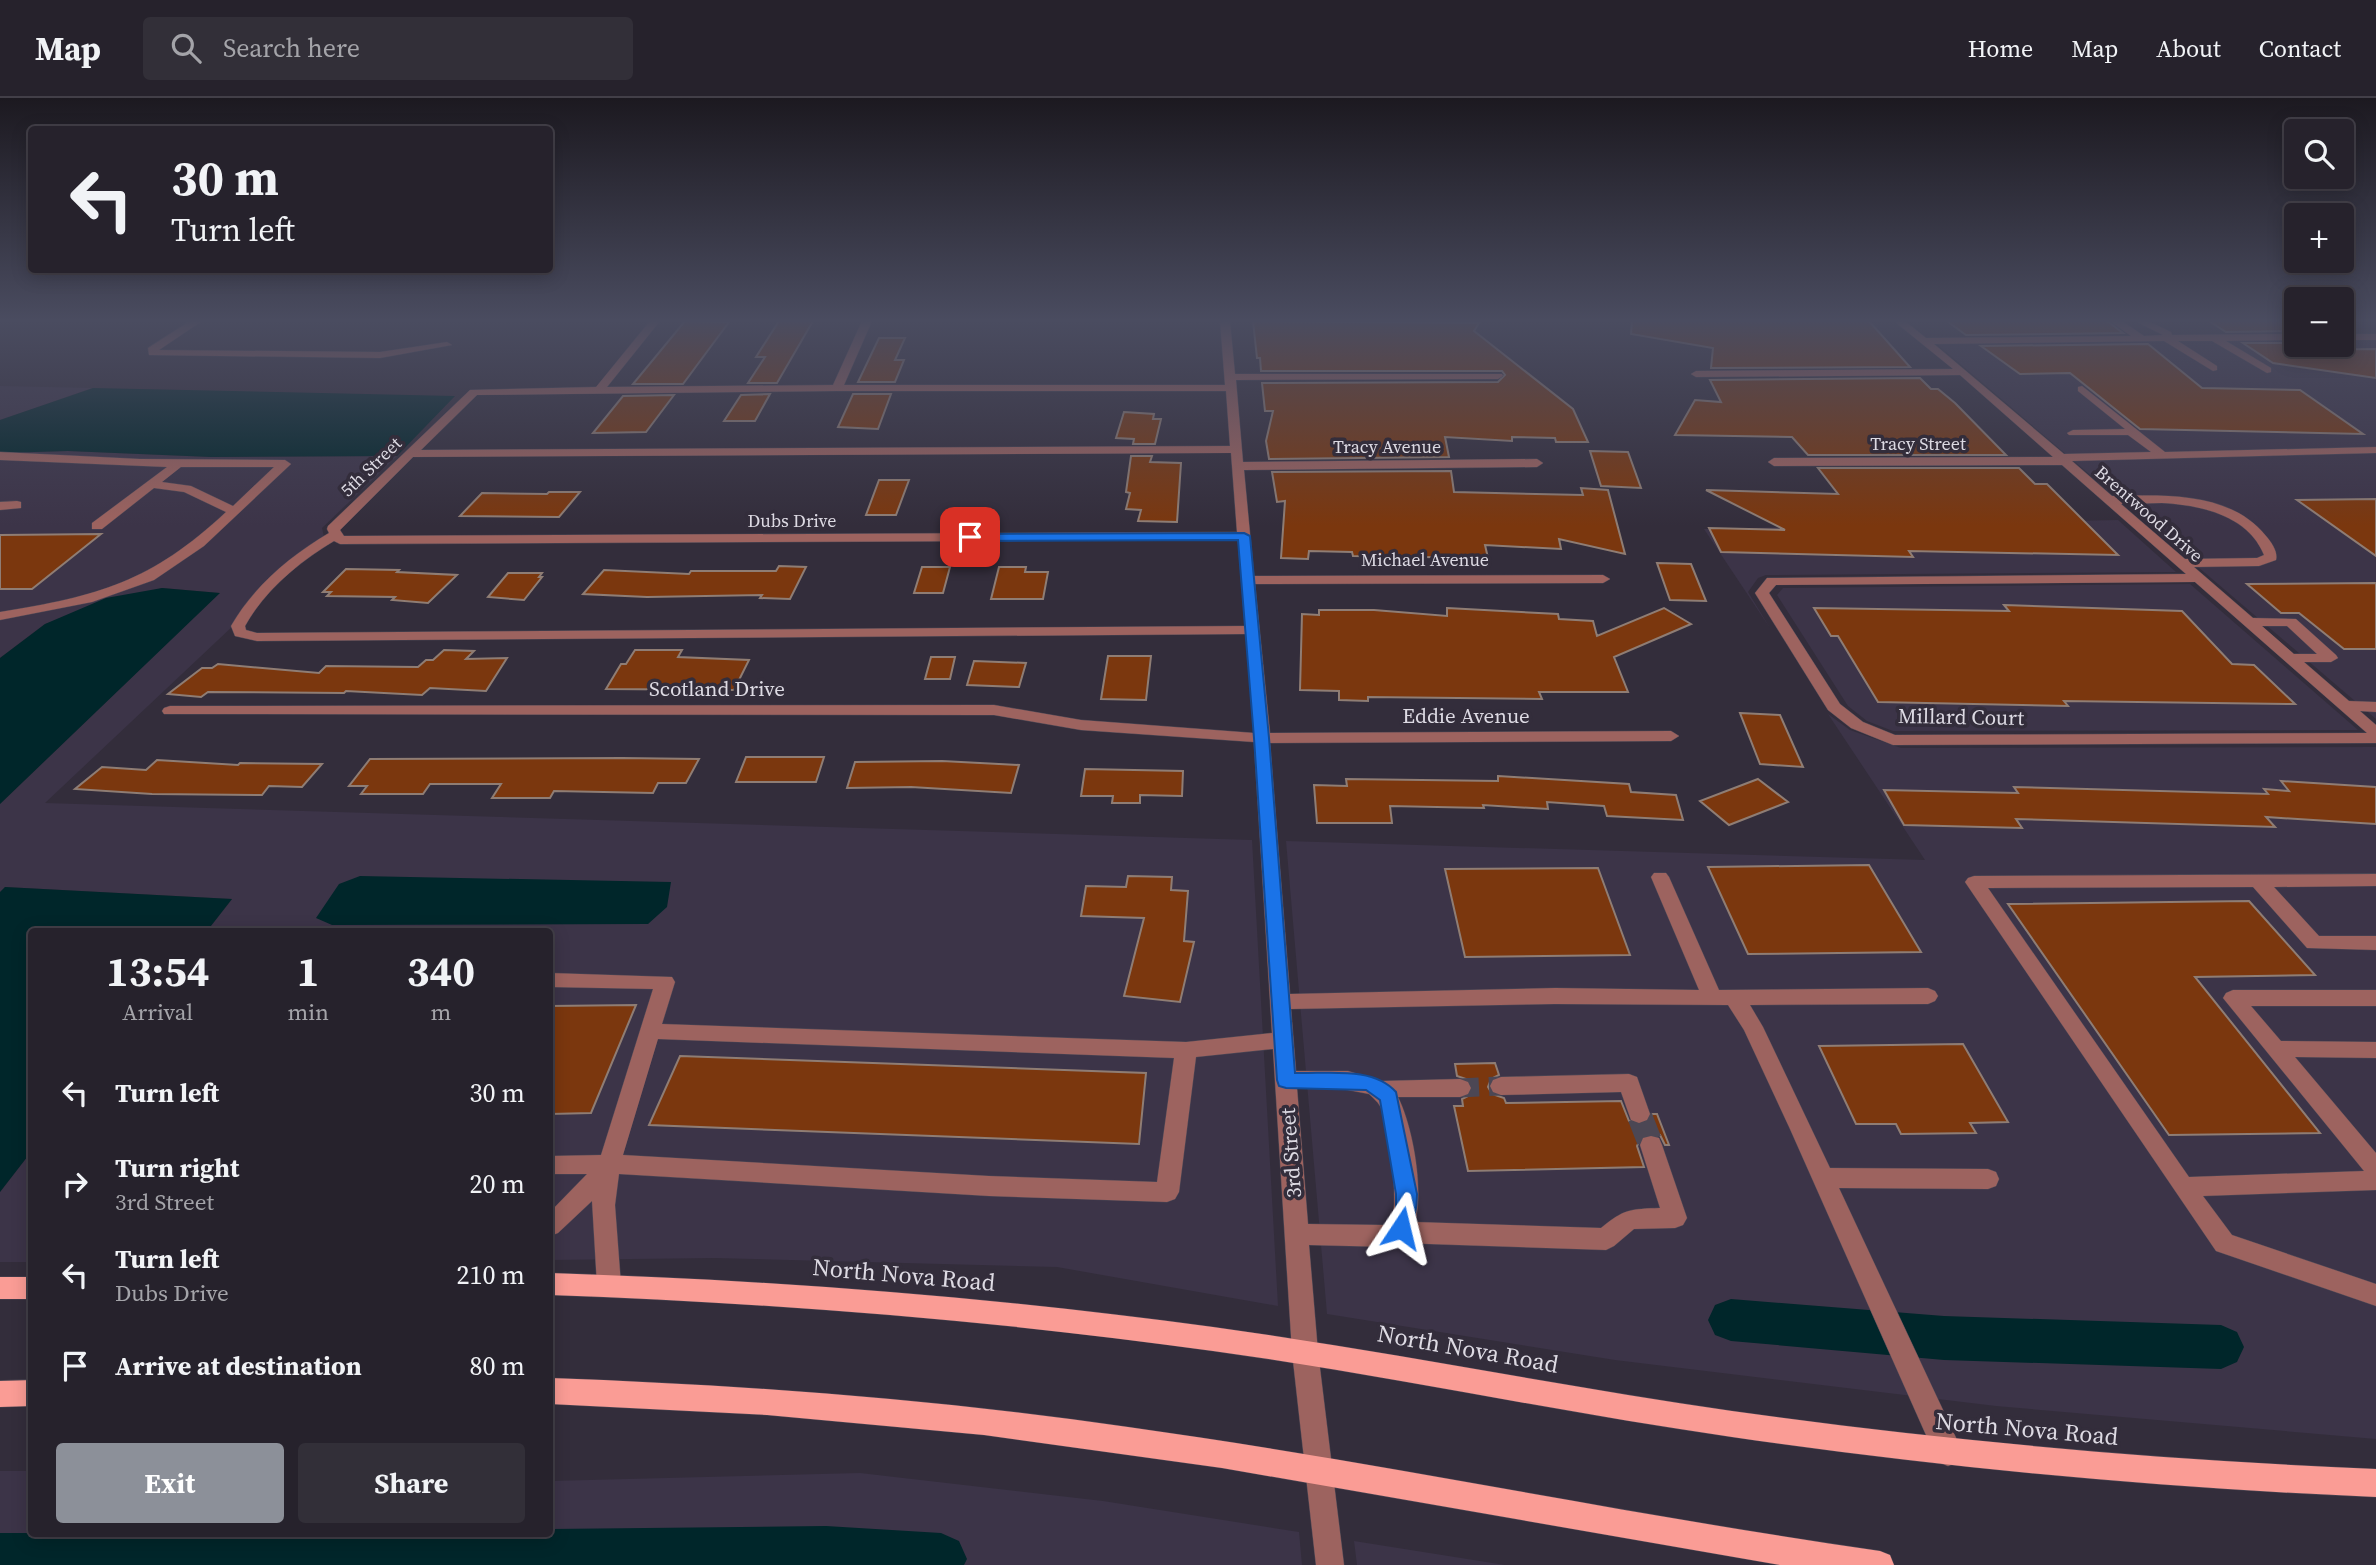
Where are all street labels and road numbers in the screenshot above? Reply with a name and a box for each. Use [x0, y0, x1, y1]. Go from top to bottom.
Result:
street label: 5th Street [334, 431, 407, 502]
street label: Tracy Street [1870, 431, 1966, 456]
street label: Tracy Avenue [1333, 434, 1441, 459]
street label: Brentwood Drive [2090, 460, 2209, 568]
street label: Dubs Drive [747, 508, 837, 533]
street label: Michael Avenue [1361, 547, 1489, 572]
street label: Scotland Drive [649, 674, 785, 703]
street label: Eddie Avenue [1402, 701, 1530, 730]
street label: Millard Court [1898, 701, 2025, 732]
street label: 3rd Street [1273, 1107, 1308, 1199]
street label: North Nova Road [811, 1250, 997, 1299]
street label: North Nova Road [1375, 1316, 1562, 1381]
street label: North Nova Road [1934, 1404, 2120, 1453]

